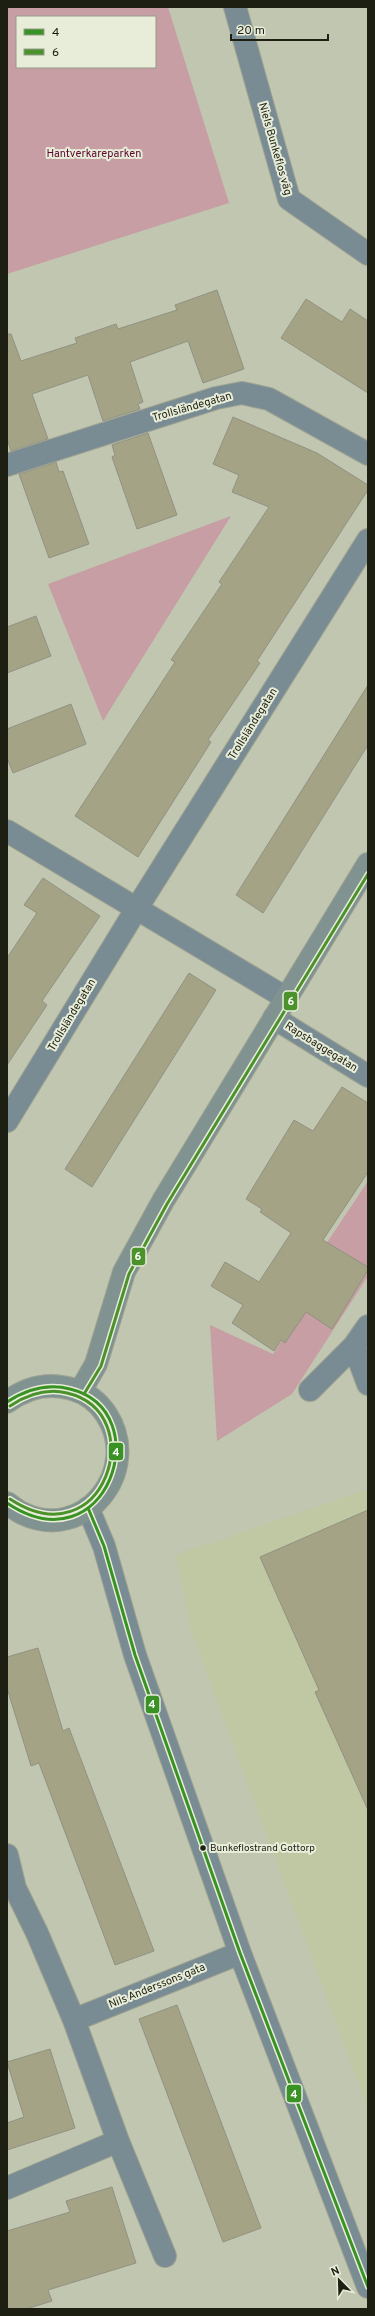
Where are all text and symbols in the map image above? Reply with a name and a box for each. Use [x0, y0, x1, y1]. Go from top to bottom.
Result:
legend [16, 16, 156, 68]
scale bar [231, 16, 328, 42]
text: 20 m [237, 23, 265, 39]
text: 4 [52, 25, 59, 41]
text: 6 [52, 45, 59, 61]
street label: Niels Bunkeflos väg [255, 101, 295, 197]
park label: Hantverkareparken [47, 147, 141, 161]
street label: Trollsländegatan [151, 389, 233, 425]
street label: Trollsländegatan [225, 686, 281, 762]
street label: Trollsländegatan [45, 976, 99, 1054]
line badge: 6 [283, 991, 298, 1011]
text: 6 [288, 995, 295, 1009]
street label: Rapsbaggegatan [282, 1019, 360, 1075]
line badge: 6 [131, 1247, 146, 1266]
text: 6 [135, 1250, 142, 1264]
line badge: 4 [108, 1442, 124, 1461]
text: 4 [112, 1446, 120, 1460]
line badge: 4 [145, 1695, 160, 1714]
text: 4 [148, 1698, 156, 1712]
place label: Bunkeflostrand Gottorp [210, 1842, 315, 1855]
marker: Bunkeflostrand Gottorp [198, 1843, 208, 1853]
street label: Nils Anderssons gata [107, 1960, 208, 2012]
line badge: 4 [286, 2084, 302, 2103]
text: 4 [290, 2088, 298, 2102]
north arrow [319, 2260, 359, 2300]
text: N [329, 2264, 342, 2280]

